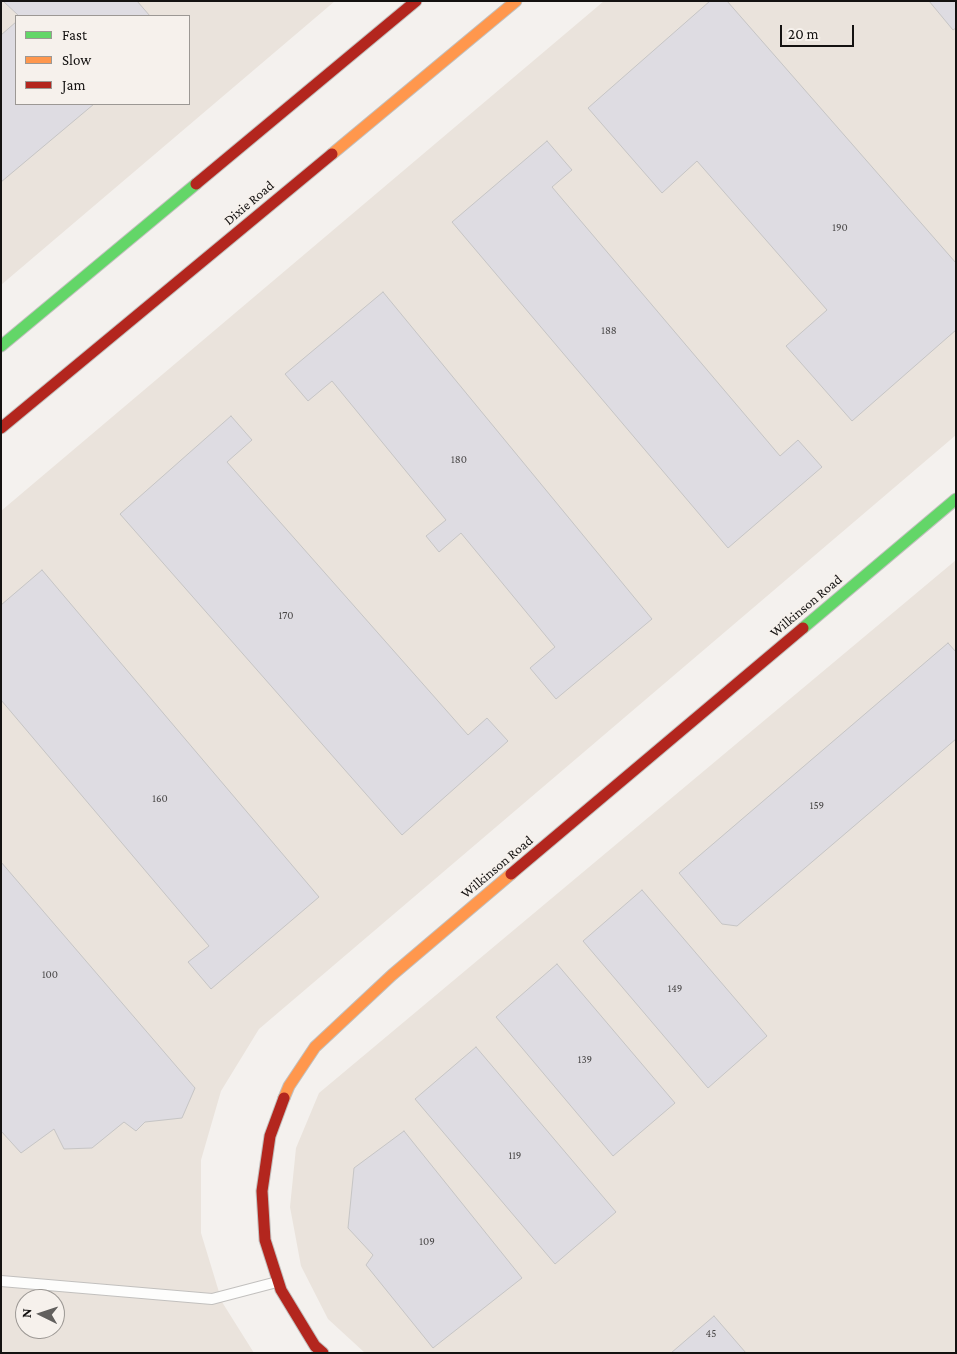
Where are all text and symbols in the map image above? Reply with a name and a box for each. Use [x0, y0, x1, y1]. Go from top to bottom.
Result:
legend [15, 15, 190, 105]
scale bar [782, 15, 856, 47]
text: 20 m [788, 26, 819, 42]
text: Fast [62, 27, 87, 43]
text: Slow [62, 52, 91, 68]
text: Jam [62, 77, 85, 93]
street label: Dixie Road [220, 177, 278, 229]
house number: 190 [832, 221, 848, 235]
house number: 188 [601, 324, 617, 338]
house number: 180 [451, 453, 467, 467]
street label: Wilkinson Road [767, 571, 845, 641]
house number: 170 [279, 609, 293, 623]
house number: 160 [152, 792, 168, 806]
house number: 159 [810, 799, 824, 813]
street label: Wilkinson Road [458, 832, 536, 902]
house number: 100 [42, 968, 58, 982]
house number: 149 [668, 982, 682, 996]
house number: 139 [578, 1053, 592, 1067]
house number: 119 [509, 1149, 521, 1163]
house number: 109 [419, 1235, 435, 1249]
north arrow [15, 1289, 65, 1339]
text: N [18, 1308, 34, 1318]
house number: 45 [706, 1327, 716, 1341]

